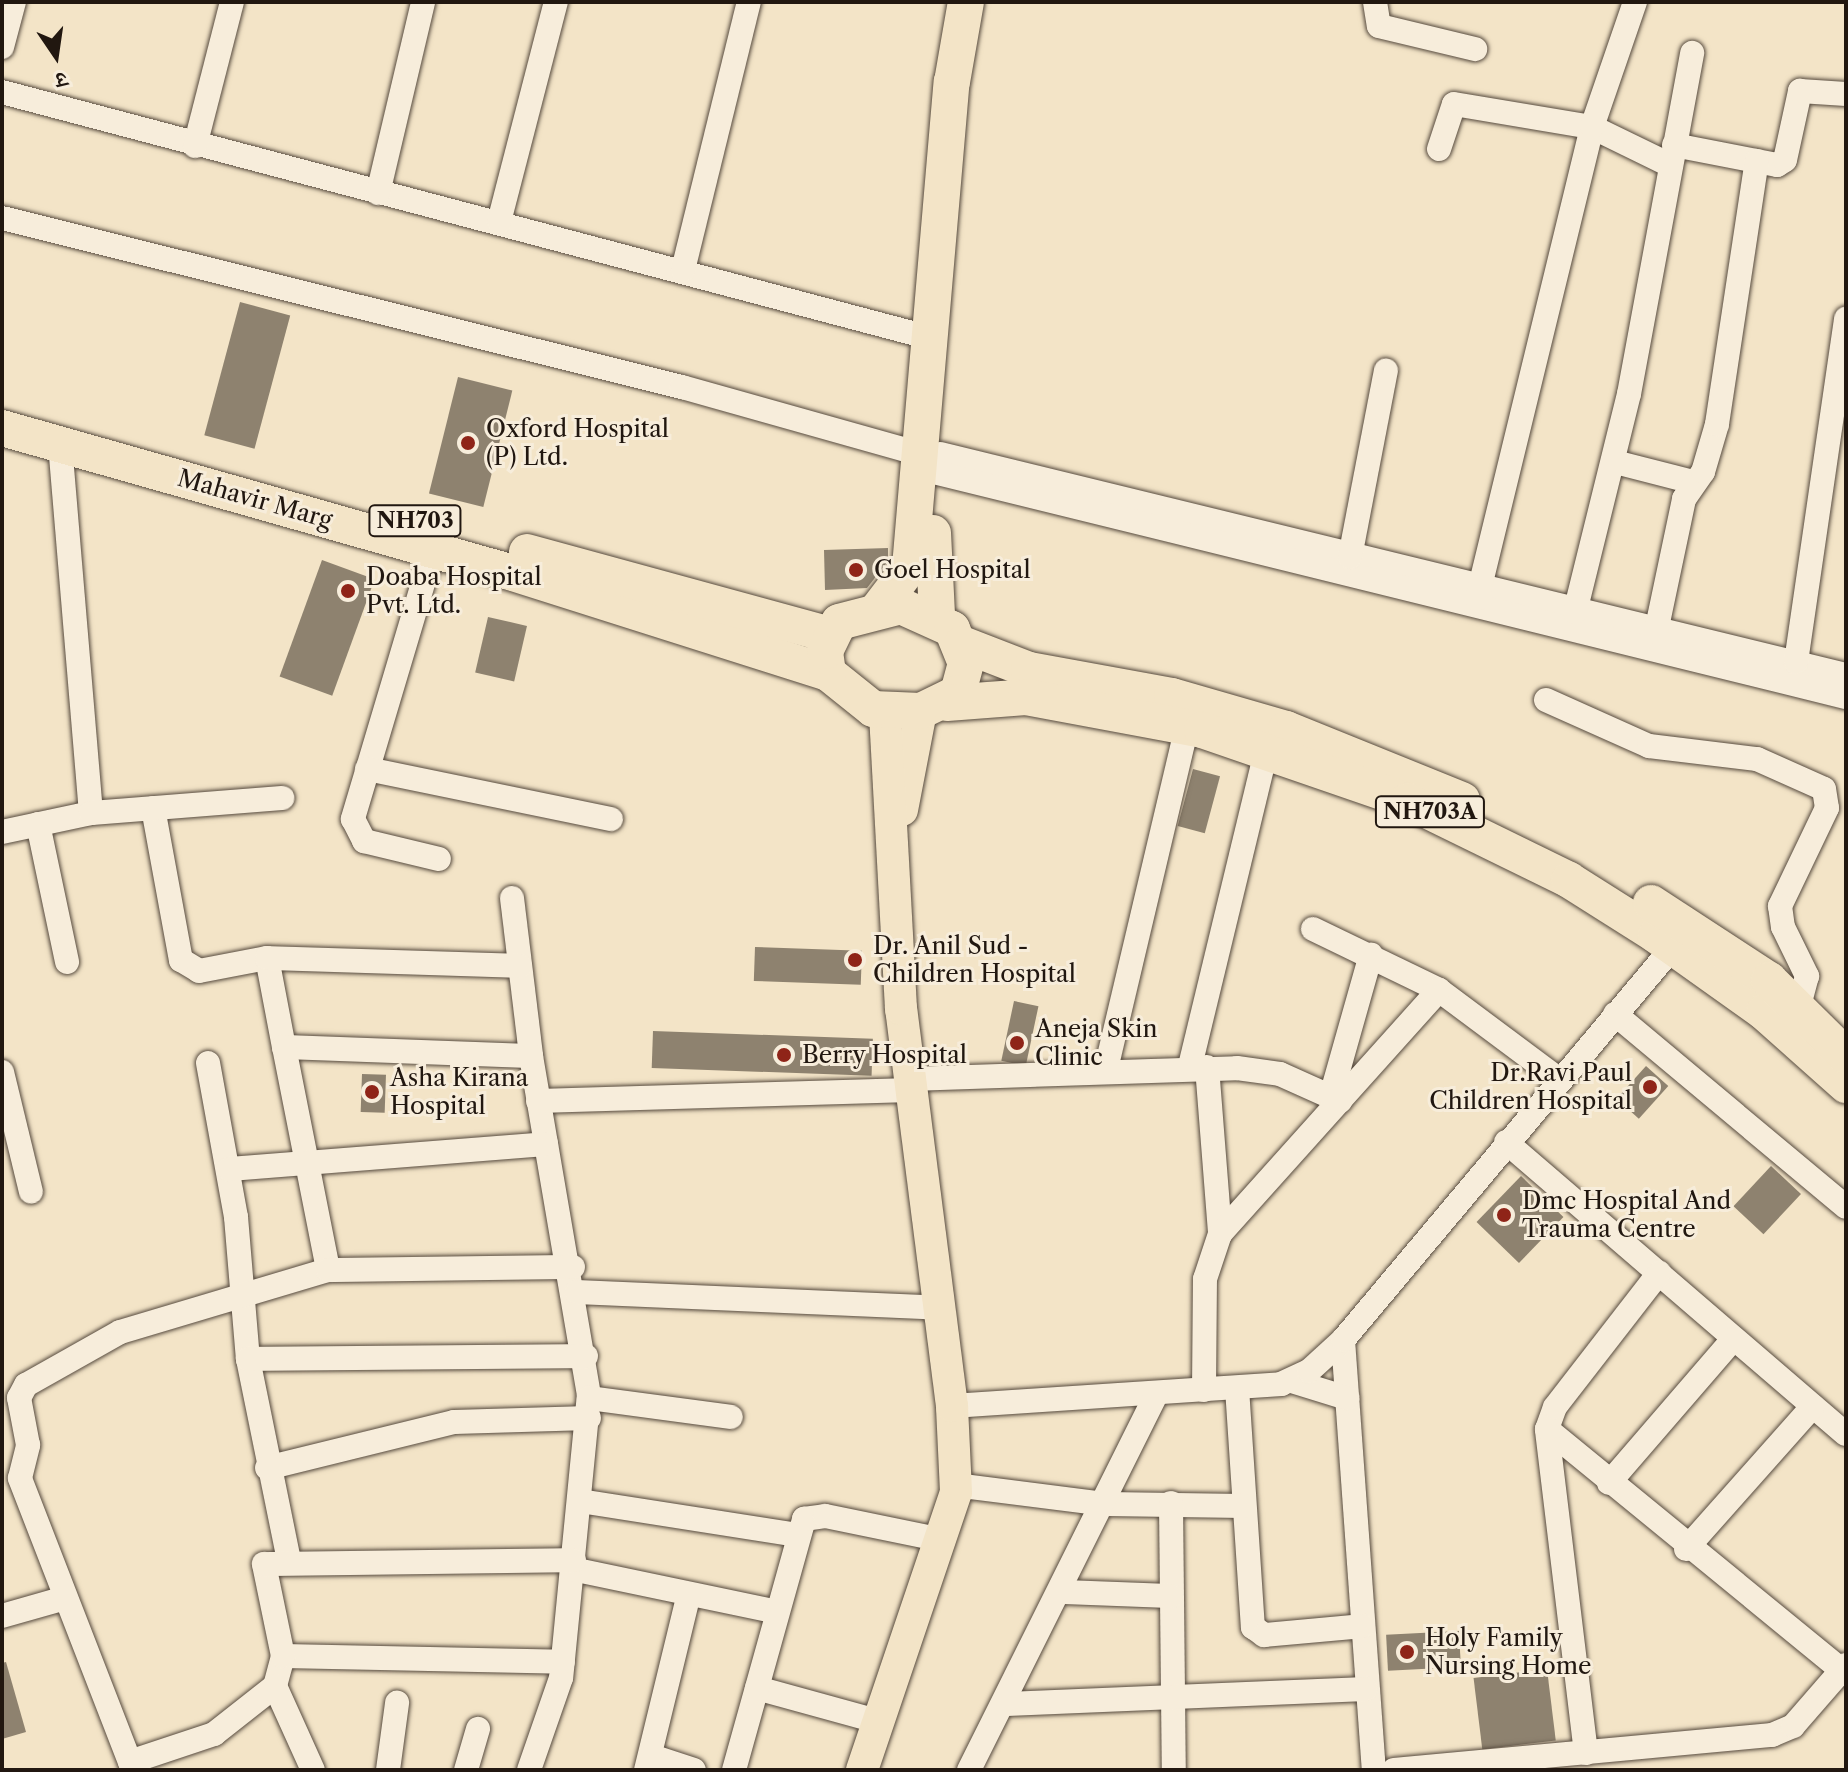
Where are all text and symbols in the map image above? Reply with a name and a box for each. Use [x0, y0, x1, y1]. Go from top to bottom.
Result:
north arrow [16, 16, 96, 96]
text: उ [53, 65, 70, 94]
place label: Oxford Hospital (P) Ltd. [486, 415, 669, 471]
marker: Oxford Hospital (P) Ltd. [457, 432, 479, 454]
street label: Mahavir Marg [174, 463, 336, 535]
road number: NH703 [367, 503, 463, 539]
place label: Goel Hospital [874, 556, 1031, 584]
marker: Goel Hospital [845, 559, 867, 581]
place label: Doaba Hospital Pvt. Ltd. [366, 563, 542, 619]
marker: Doaba Hospital Pvt. Ltd. [337, 580, 359, 602]
road number: NH703A [1374, 794, 1486, 830]
place label: Dr. Anil Sud - Children Hospital [873, 932, 1076, 988]
marker: Dr. Anil Sud - Children Hospital [844, 949, 866, 971]
place label: Aneja Skin Clinic [1035, 1015, 1158, 1071]
marker: Aneja Skin Clinic [1006, 1032, 1028, 1054]
place label: Berry Hospital [802, 1041, 968, 1069]
marker: Berry Hospital [773, 1044, 795, 1066]
place label: Dr.Ravi Paul Children Hospital [1429, 1059, 1632, 1115]
place label: Asha Kirana Hospital [390, 1064, 529, 1120]
marker: Dr.Ravi Paul Children Hospital [1639, 1076, 1661, 1098]
marker: Asha Kirana Hospital [361, 1081, 383, 1103]
place label: Dmc Hospital And Trauma Centre [1522, 1187, 1732, 1243]
marker: Dmc Hospital And Trauma Centre [1493, 1204, 1515, 1226]
place label: Holy Family Nursing Home [1425, 1624, 1592, 1680]
marker: Holy Family Nursing Home [1396, 1641, 1418, 1663]

